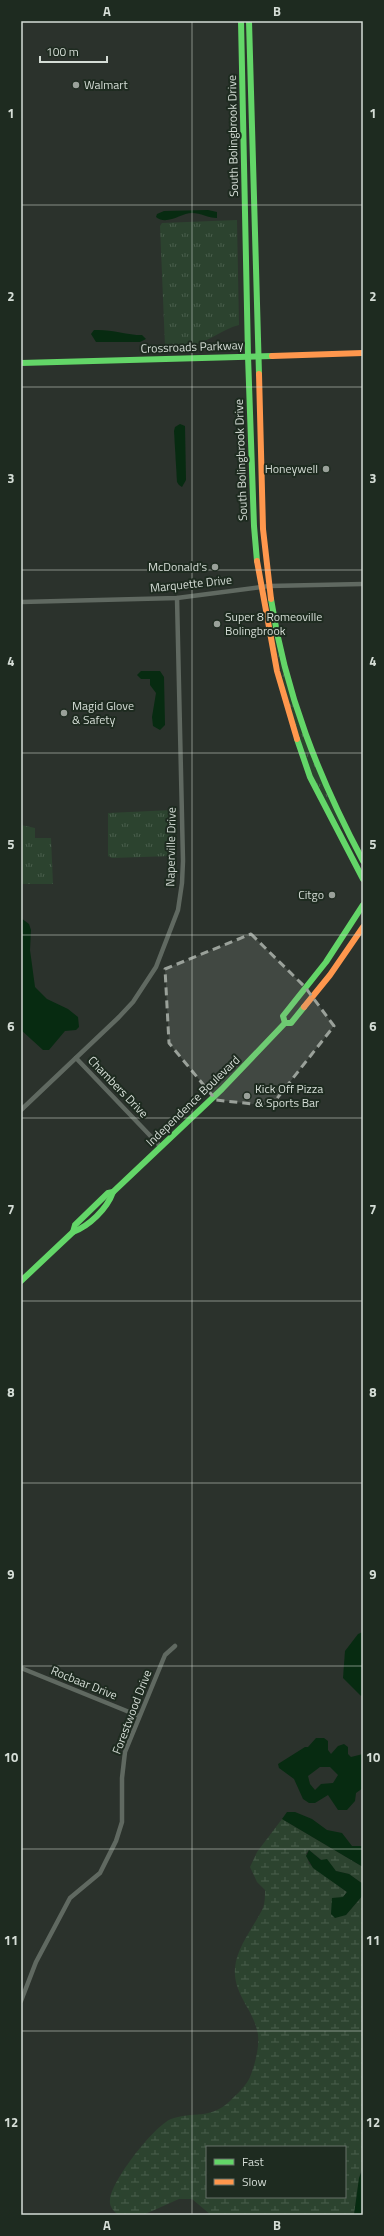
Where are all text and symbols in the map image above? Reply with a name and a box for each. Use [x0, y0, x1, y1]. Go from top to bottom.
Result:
text: A [103, 1, 111, 21]
text: B [273, 1, 281, 21]
scale bar [40, 38, 107, 64]
text: 100 m [46, 42, 79, 61]
place label: Walmart [84, 75, 128, 94]
street label: South Bolingbrook Drive [222, 75, 243, 197]
marker: Walmart [71, 80, 81, 90]
text: 1 [7, 103, 15, 123]
text: 1 [369, 103, 377, 123]
text: 2 [7, 286, 15, 306]
text: 2 [369, 286, 377, 306]
street label: Crossroads Parkway [140, 335, 244, 358]
street label: South Bolingbrook Drive [229, 399, 252, 521]
place label: Honeywell [265, 459, 318, 478]
marker: Honeywell [321, 464, 331, 474]
text: 3 [7, 468, 15, 488]
text: 3 [369, 468, 377, 488]
place label: McDonald's [148, 557, 207, 576]
marker: McDonald's [210, 562, 220, 572]
street label: Marquette Drive [149, 570, 233, 597]
place label: Super 8 Romeoville Bolingbrook [225, 607, 322, 640]
marker: Super 8 Romeoville Bolingbrook [212, 619, 222, 629]
text: 4 [7, 651, 15, 671]
text: 4 [369, 651, 377, 671]
place label: Magid Glove & Safety [72, 696, 134, 729]
marker: Magid Glove & Safety [59, 708, 69, 718]
street label: Naperville Drive [160, 807, 181, 887]
text: 5 [7, 834, 15, 854]
text: 5 [369, 834, 377, 854]
place label: Citgo [298, 885, 324, 904]
marker: Citgo [327, 890, 337, 900]
text: 6 [7, 1016, 15, 1036]
text: 6 [369, 1016, 377, 1036]
street label: Chambers Drive [84, 1051, 153, 1122]
street label: Independence Boulevard [141, 1051, 244, 1151]
place label: Kick Off Pizza & Sports Bar [255, 1079, 323, 1112]
marker: Kick Off Pizza & Sports Bar [242, 1091, 252, 1101]
text: 7 [7, 1199, 15, 1219]
text: 7 [369, 1199, 377, 1219]
text: 8 [7, 1382, 15, 1402]
text: 8 [369, 1382, 377, 1402]
text: 9 [7, 1564, 15, 1584]
text: 9 [369, 1564, 377, 1584]
street label: Rocbaar Drive [48, 1661, 120, 1704]
street label: Forestwood Drive [107, 1667, 156, 1757]
text: 10 [4, 1747, 18, 1767]
text: 10 [366, 1747, 380, 1767]
text: 11 [4, 1930, 18, 1950]
text: 11 [366, 1930, 380, 1950]
text: 12 [4, 2112, 18, 2132]
text: 12 [366, 2112, 380, 2132]
legend [206, 2146, 346, 2198]
text: Fast [242, 2152, 265, 2171]
text: Slow [242, 2172, 267, 2191]
text: A [103, 2215, 111, 2235]
text: B [273, 2215, 281, 2235]

